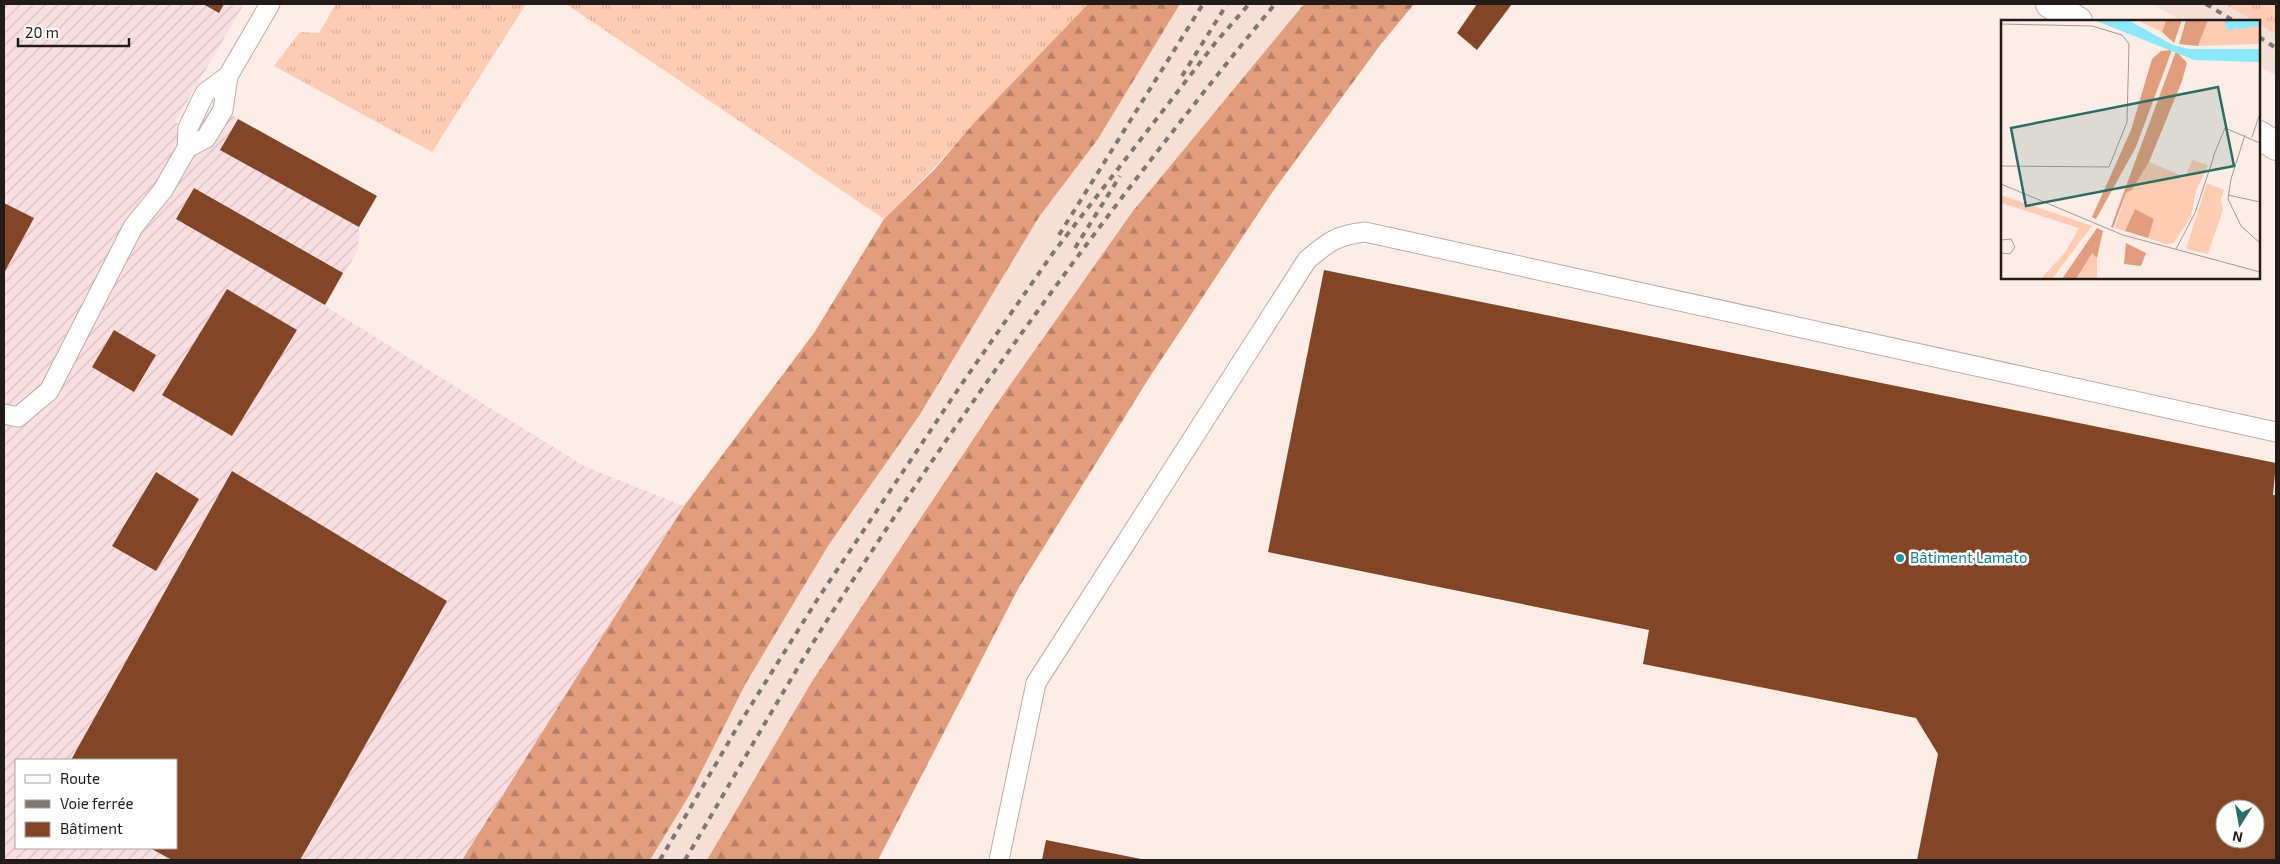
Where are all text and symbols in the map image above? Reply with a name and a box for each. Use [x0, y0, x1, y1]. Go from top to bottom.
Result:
scale bar [18, 15, 129, 47]
inset map [2001, 20, 2260, 279]
text: 20 m [25, 23, 59, 41]
place label: Bâtiment Lamato [1910, 548, 2028, 566]
marker: Bâtiment Lamato [1894, 552, 1906, 564]
legend [15, 759, 178, 849]
text: Route [60, 769, 100, 787]
text: Voie ferrée [60, 794, 134, 812]
north arrow [2215, 799, 2265, 849]
text: Bâtiment [60, 819, 123, 837]
text: N [2231, 828, 2244, 847]

